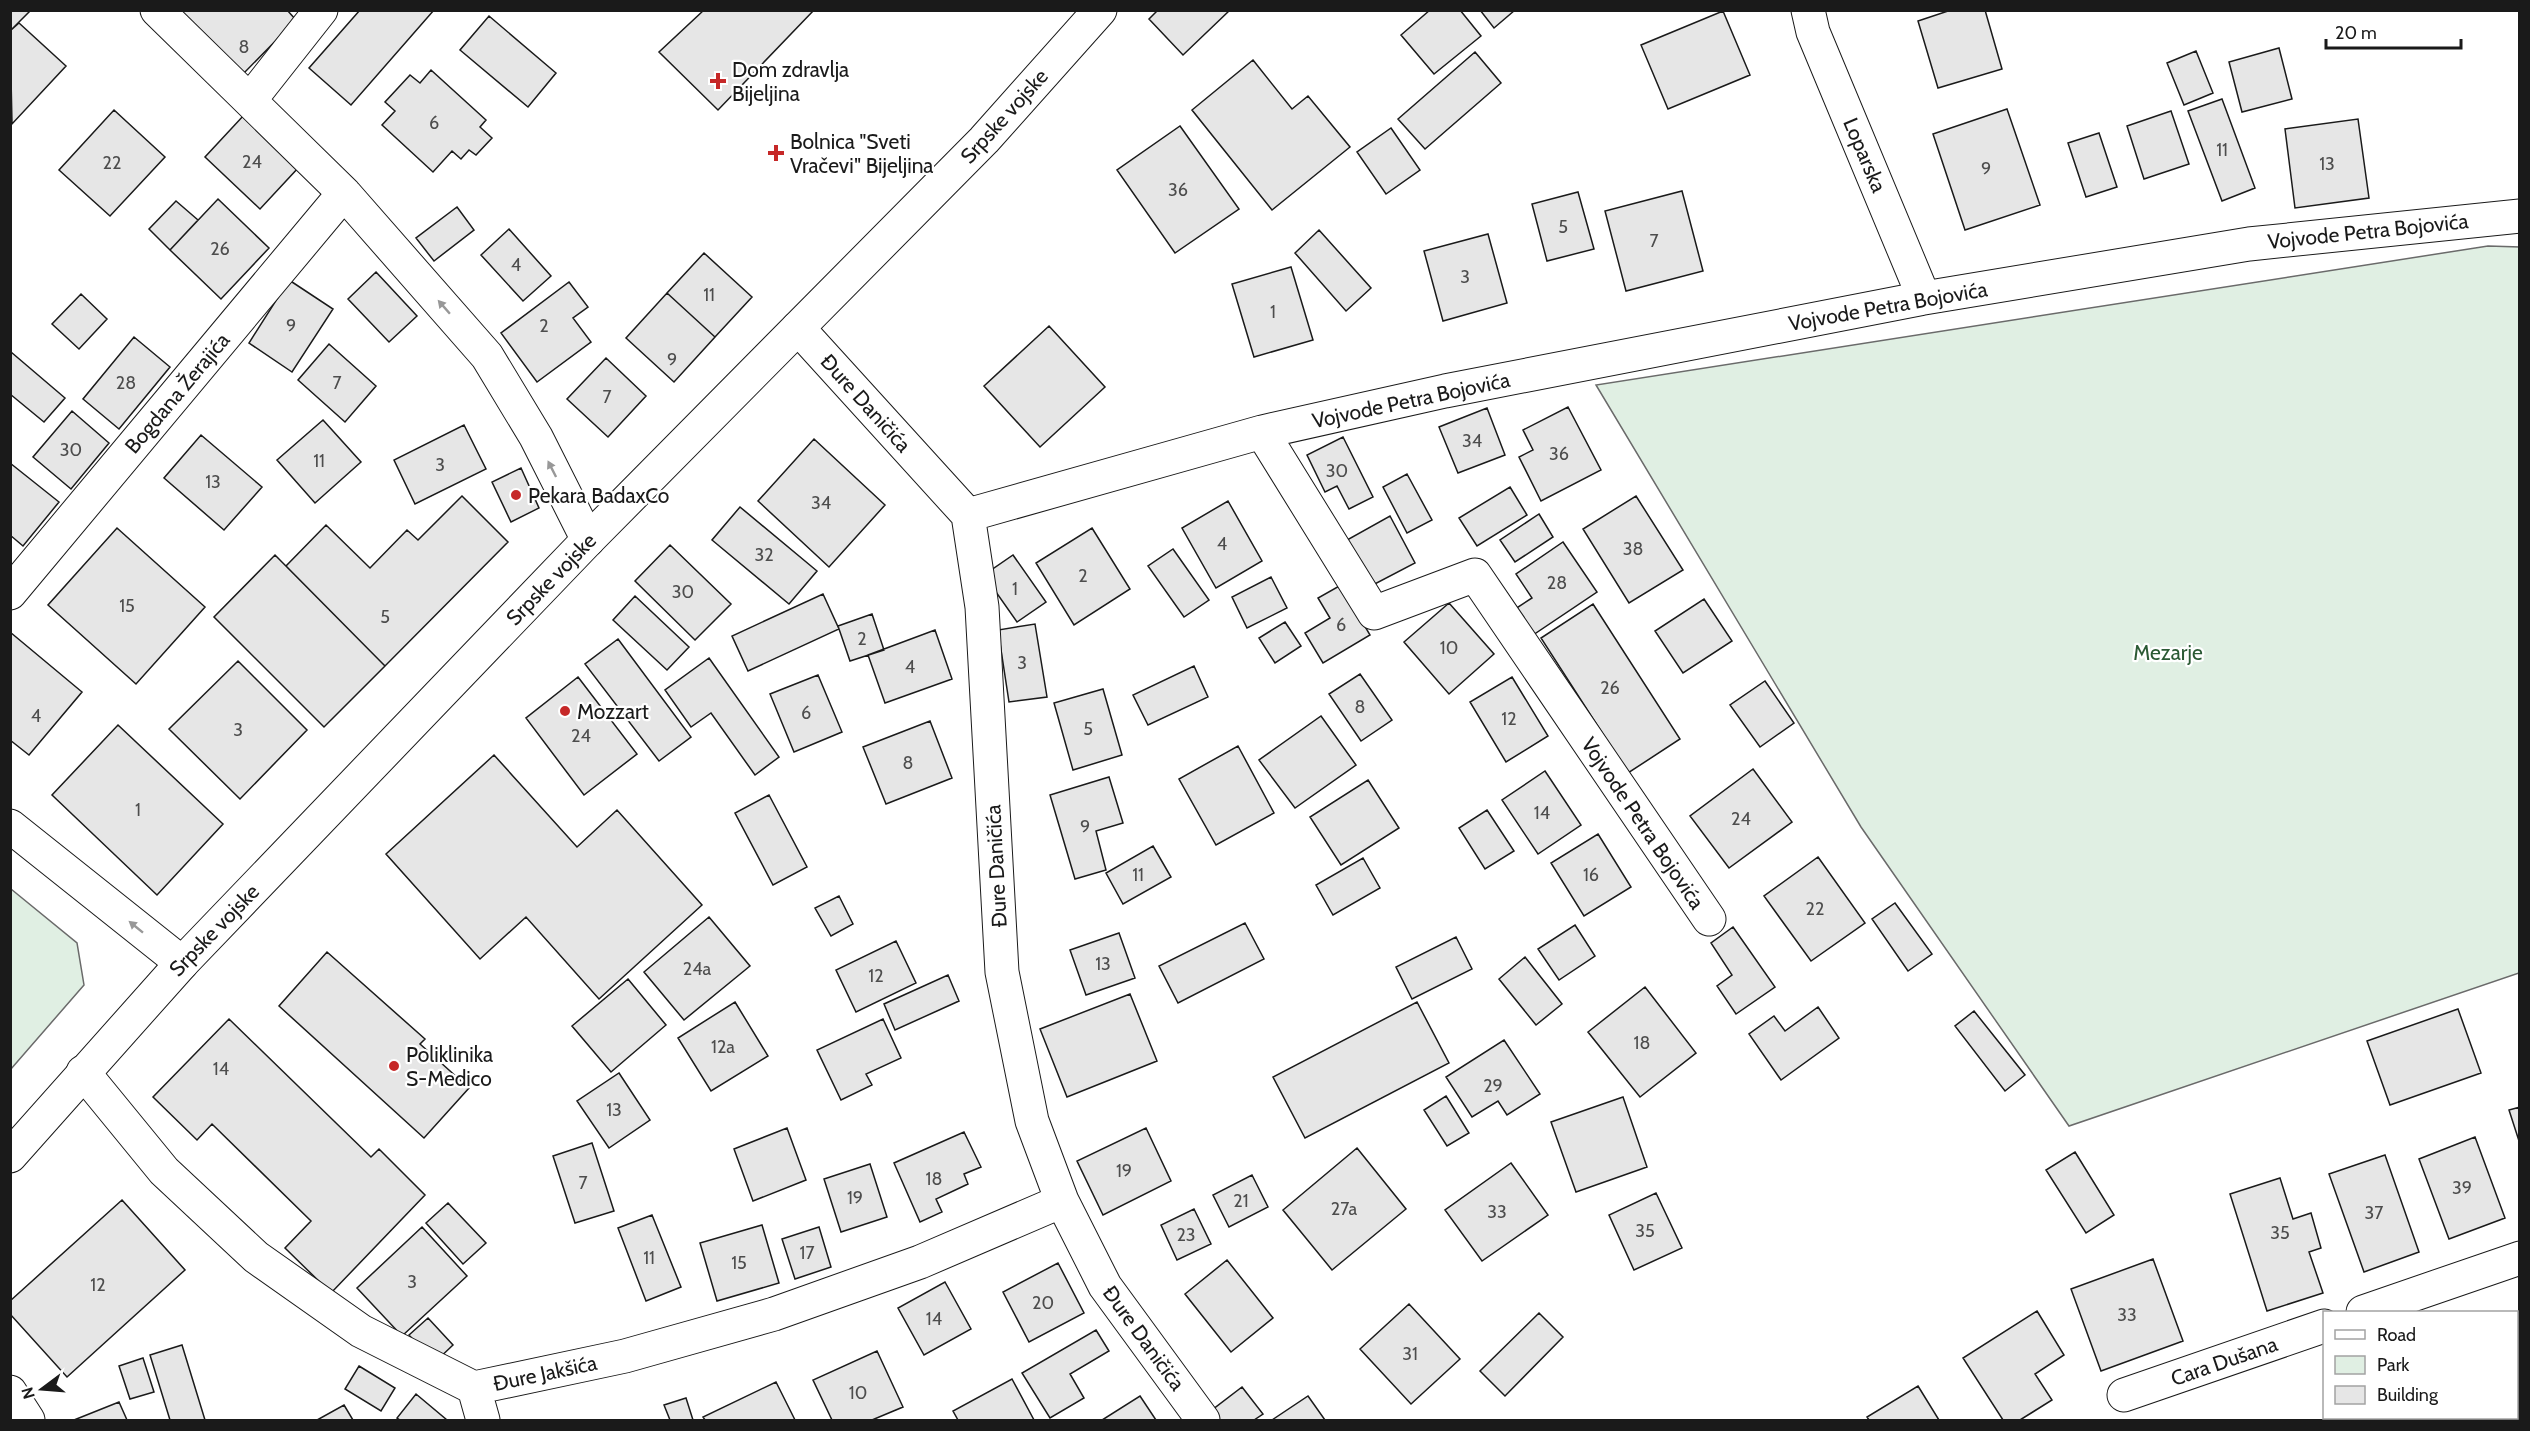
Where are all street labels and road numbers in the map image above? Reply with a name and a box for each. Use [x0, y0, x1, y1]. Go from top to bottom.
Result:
street label: Srpske vojske [955, 64, 1054, 169]
street label: Loparska [1838, 114, 1892, 196]
street label: Vojvode Petra Bojovića [2266, 208, 2470, 255]
street label: Vojvode Petra Bojovića [1787, 276, 1990, 337]
street label: Bogdana Žerajića [119, 327, 235, 459]
street label: Đure Daničića [816, 349, 916, 457]
street label: Vojvode Petra Bojovića [1310, 367, 1512, 434]
street label: Srpske vojske [501, 528, 602, 631]
street label: Vojvode Petra Bojovića [1575, 732, 1710, 914]
street label: Đure Daničića [980, 804, 1012, 928]
street label: Srpske vojske [164, 879, 265, 982]
street label: Đure Daničića [1098, 1281, 1190, 1395]
street label: Cara Dušana [2167, 1331, 2281, 1391]
street label: Đure Jakšića [491, 1350, 599, 1396]

